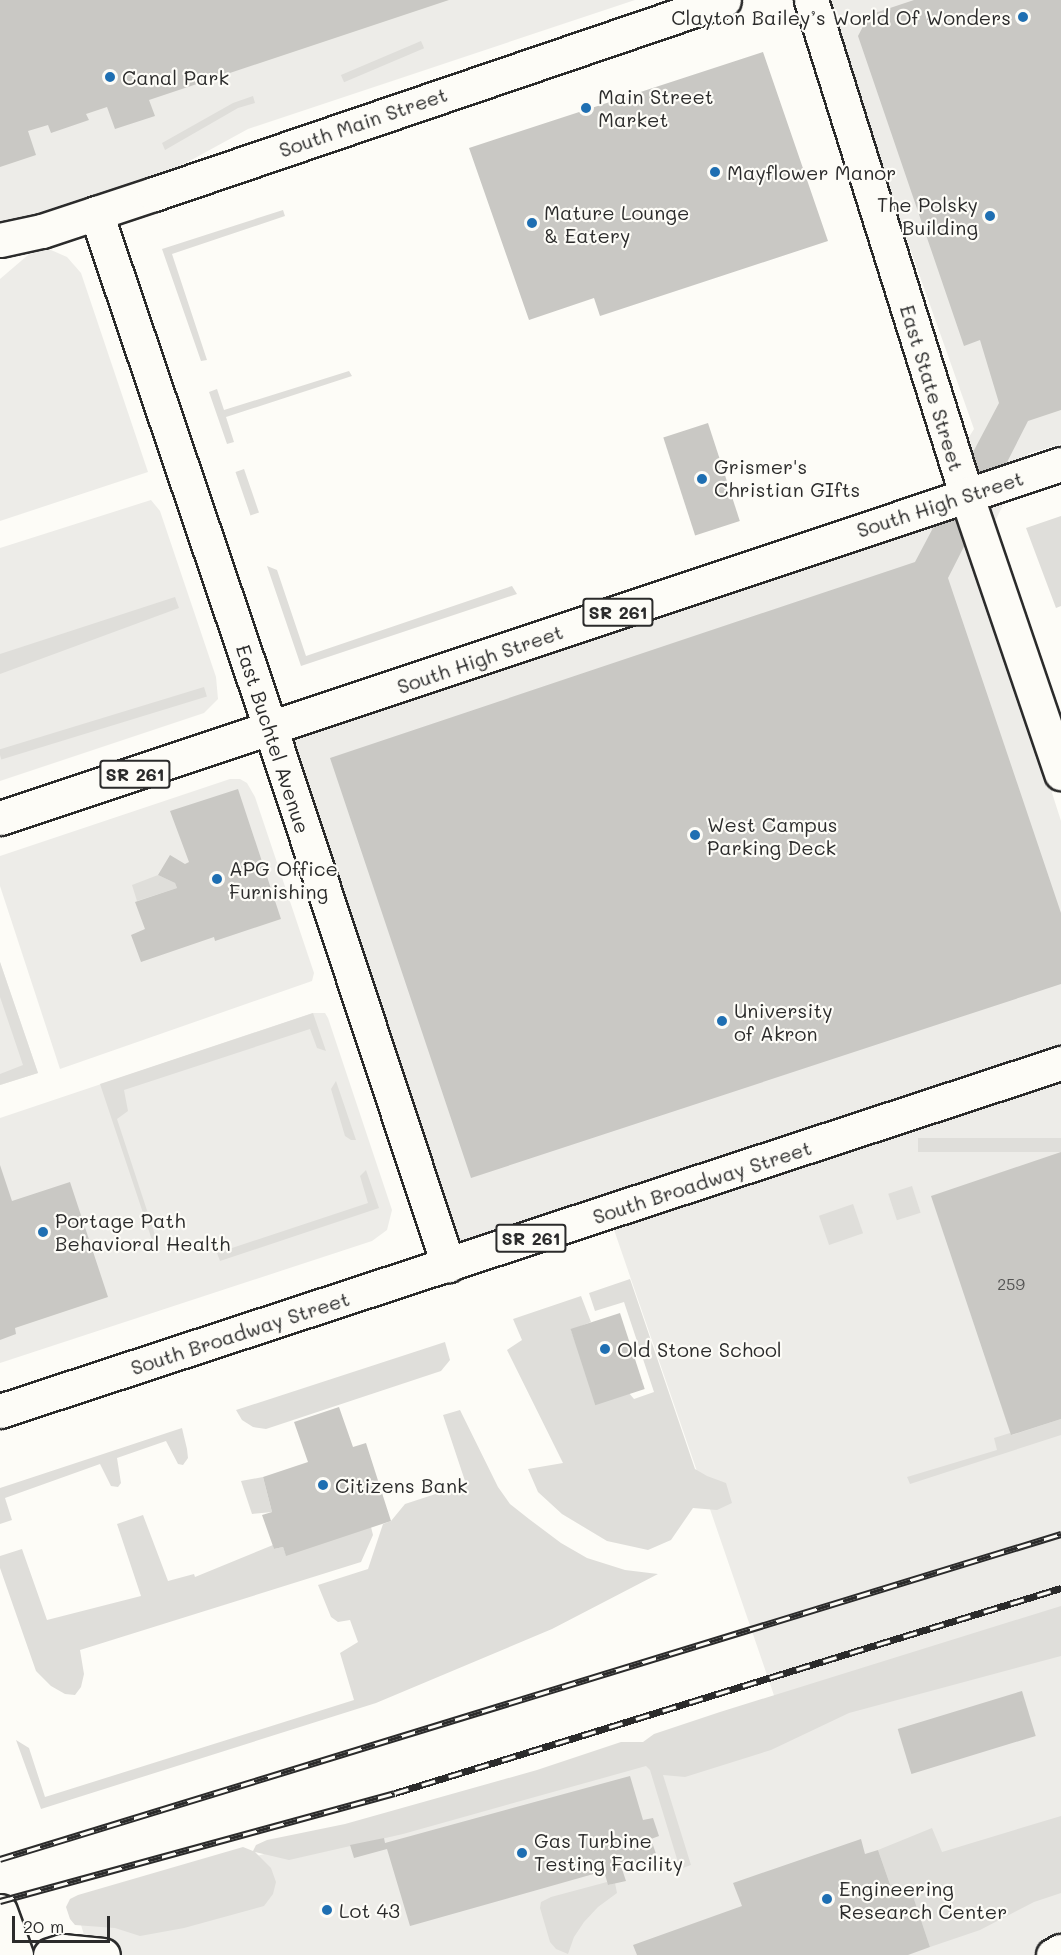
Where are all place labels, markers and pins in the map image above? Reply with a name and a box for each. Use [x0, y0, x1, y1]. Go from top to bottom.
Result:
place label: Clayton Bailey’s World Of Wonders [671, 5, 1011, 29]
marker: Clayton Bailey’s World Of Wonders [1016, 10, 1030, 24]
place label: Canal Park [122, 65, 229, 89]
marker: Canal Park [103, 70, 117, 84]
place label: Main Street Market [598, 84, 714, 131]
marker: Main Street Market [579, 101, 593, 115]
place label: Mayflower Manor [727, 160, 896, 184]
marker: Mayflower Manor [708, 165, 722, 179]
place label: The Polsky Building [877, 192, 978, 239]
place label: Mature Lounge & Eatery [544, 200, 689, 247]
marker: The Polsky Building [983, 209, 997, 223]
marker: Mature Lounge & Eatery [525, 216, 539, 230]
place label: Grismer's Christian GIfts [714, 455, 860, 502]
marker: Grismer's Christian GIfts [695, 472, 709, 486]
place label: West Campus Parking Deck [707, 812, 838, 859]
marker: West Campus Parking Deck [688, 828, 702, 842]
place label: APG Office Furnishing [229, 856, 338, 903]
marker: APG Office Furnishing [210, 872, 224, 886]
place label: University of Akron [734, 998, 833, 1045]
marker: University of Akron [715, 1014, 729, 1028]
place label: Portage Path Behavioral Health [55, 1208, 230, 1255]
marker: Portage Path Behavioral Health [36, 1225, 50, 1239]
place label: Old Stone School [617, 1337, 782, 1361]
marker: Old Stone School [598, 1342, 612, 1356]
place label: Citizens Bank [335, 1473, 468, 1497]
marker: Citizens Bank [316, 1478, 330, 1492]
place label: Gas Turbine Testing Facility [534, 1829, 683, 1876]
marker: Gas Turbine Testing Facility [515, 1846, 529, 1860]
place label: Engineering Research Center [839, 1876, 1007, 1923]
marker: Engineering Research Center [820, 1892, 834, 1906]
place label: Lot 43 [339, 1898, 400, 1922]
marker: Lot 43 [320, 1903, 334, 1917]

